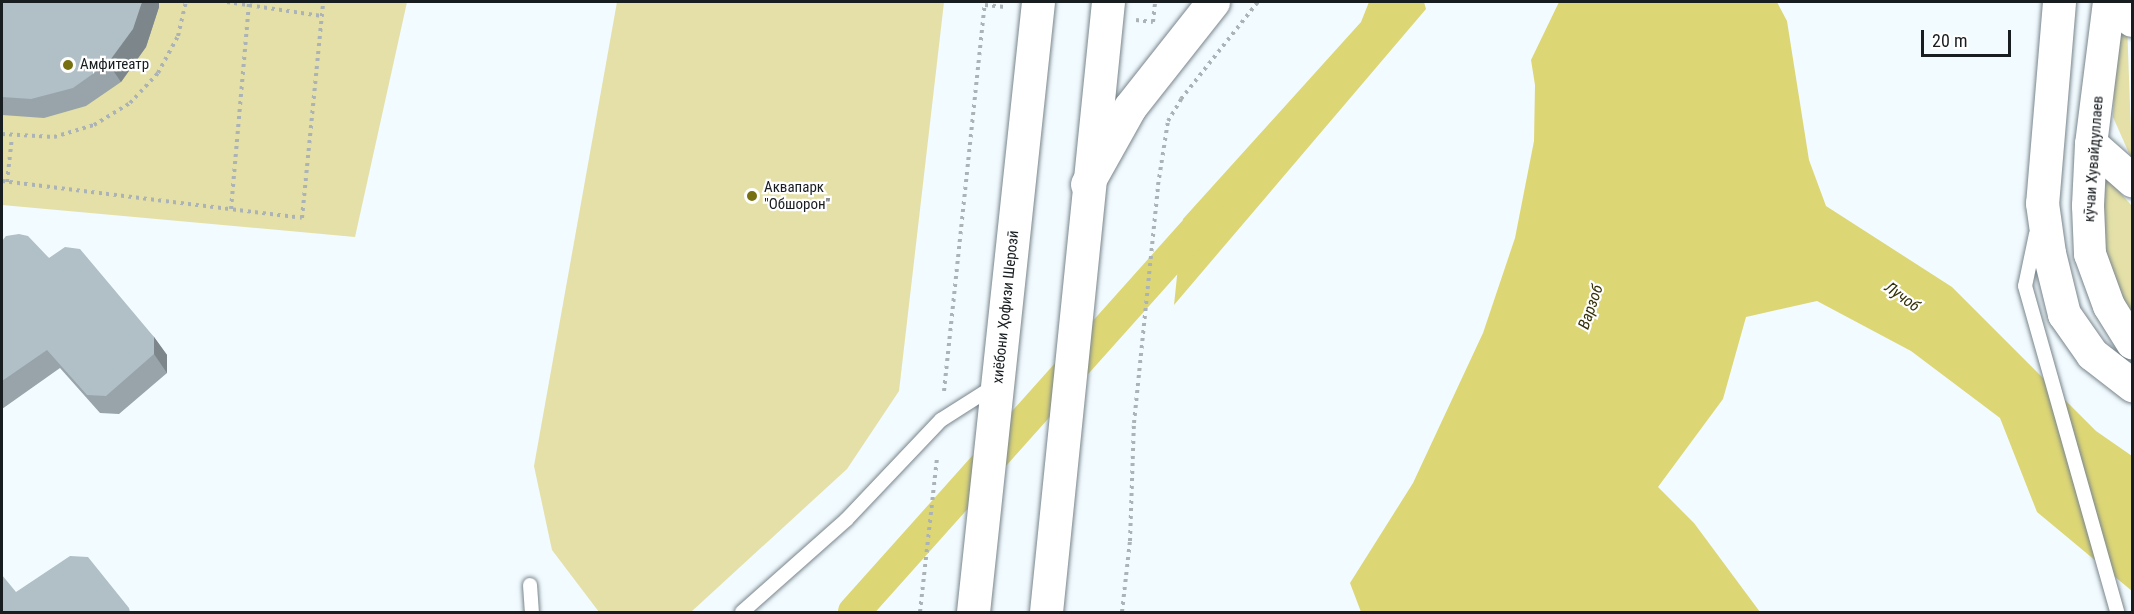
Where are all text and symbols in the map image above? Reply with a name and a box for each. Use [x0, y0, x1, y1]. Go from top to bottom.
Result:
scale bar [1924, 18, 2014, 56]
text: 20 m [1932, 30, 1967, 51]
place label: Aмфитеатр [80, 56, 149, 74]
marker: Aмфитеатр [61, 58, 75, 72]
street label: кӯчаи Хувайдуллаев [2081, 95, 2107, 223]
place label: Аквапарк "Обшорон" [764, 178, 830, 213]
marker: Аквапарк "Обшорон" [745, 189, 759, 203]
street label: хиёбони Ҳофизи Шерозӣ [989, 230, 1023, 384]
water label: Лучоб [1881, 278, 1923, 316]
water label: Варзоб [1574, 282, 1608, 332]

